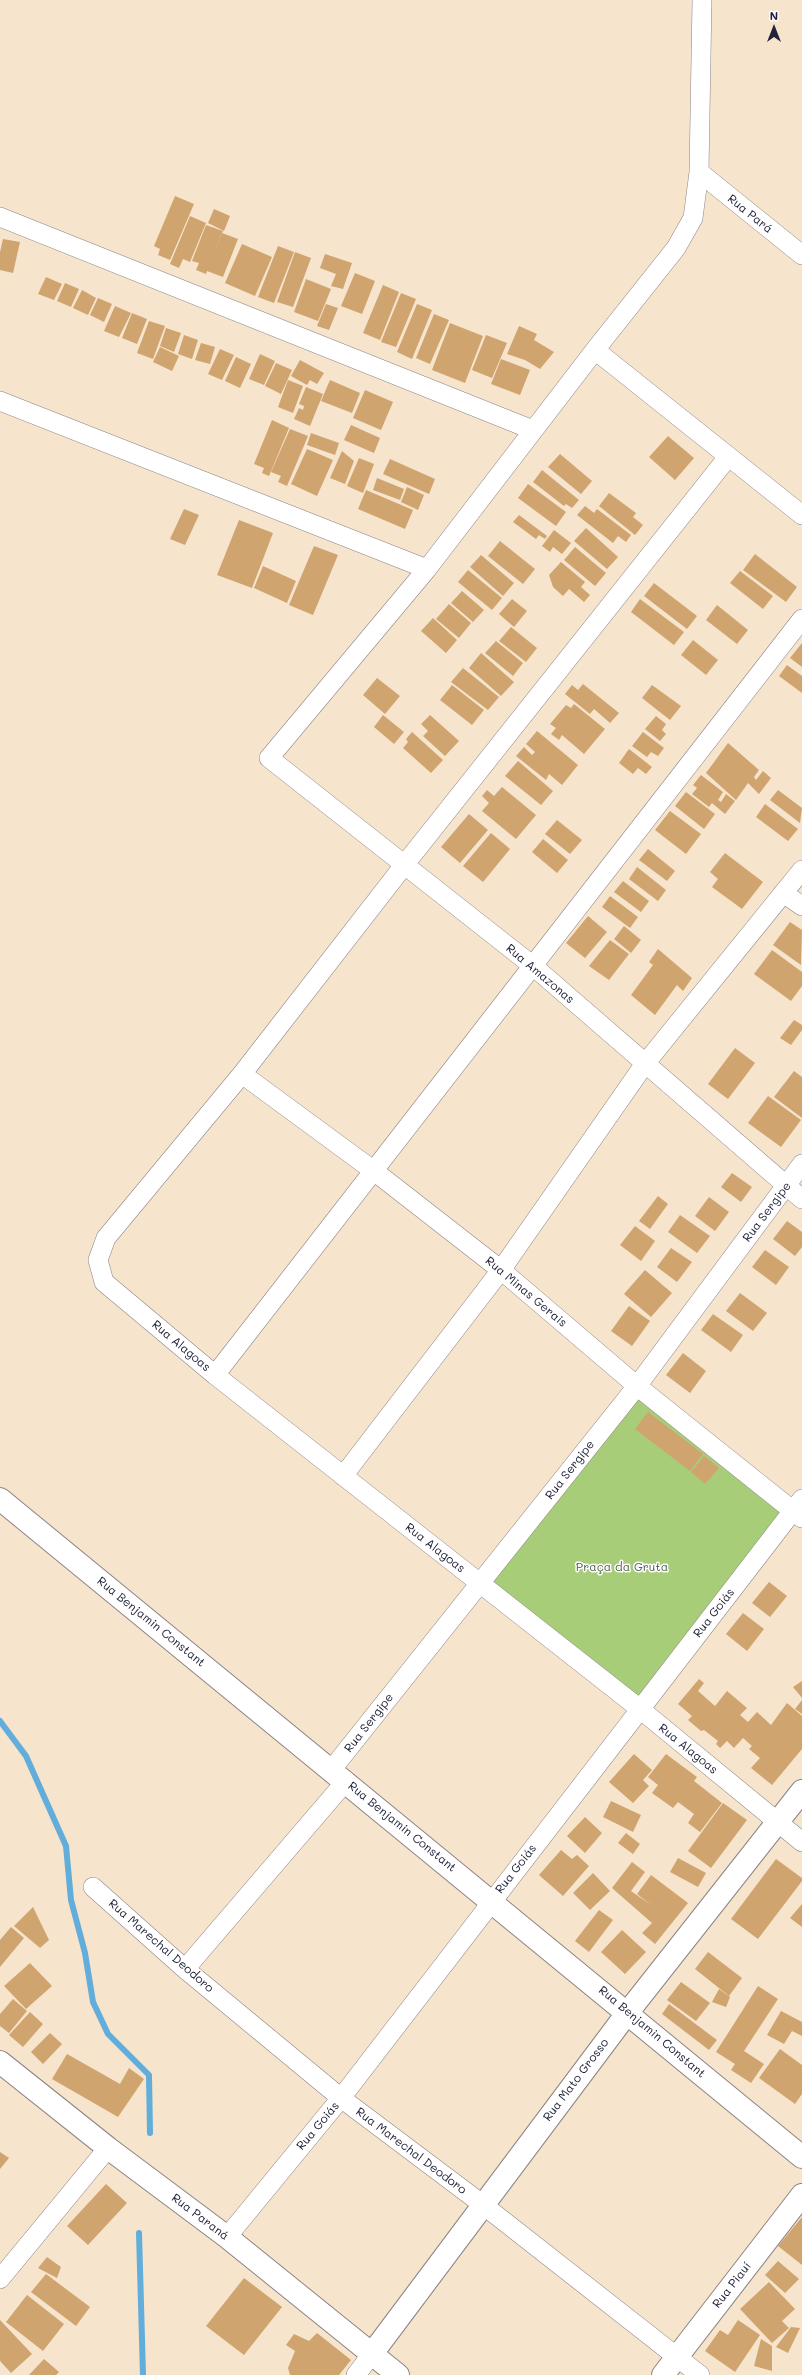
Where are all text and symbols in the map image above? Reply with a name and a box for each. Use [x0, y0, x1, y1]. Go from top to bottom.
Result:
north arrow [754, 8, 794, 48]
text: N [770, 8, 778, 23]
street label: Rua Pará [725, 191, 775, 237]
street label: Rua Amazonas [503, 941, 577, 1007]
street label: Rua Sergipe [740, 1179, 794, 1245]
street label: Rua Minas Gerais [482, 1254, 570, 1330]
street label: Rua Alagoas [149, 1317, 213, 1375]
street label: Rua Sergipe [542, 1437, 598, 1503]
street label: Rua Alagoas [402, 1520, 468, 1576]
park label: Praça da Gruta [576, 1560, 668, 1574]
street label: Rua Benjamin Constant [94, 1574, 208, 1670]
street label: Rua Goiás [690, 1585, 738, 1641]
street label: Rua Sergipe [341, 1690, 397, 1756]
street label: Rua Alagoas [656, 1721, 720, 1777]
street label: Rua Benjamin Constant [345, 1779, 459, 1875]
street label: Rua Goiás [492, 1841, 540, 1897]
street label: Rua Marechal Deodoro [105, 1896, 217, 1996]
street label: Rua Benjamin Constant [596, 1983, 708, 2081]
street label: Rua Mato Grosso [540, 2036, 612, 2124]
street label: Rua Goiás [294, 2099, 342, 2153]
street label: Rua Marechal Deodoro [353, 2105, 469, 2197]
street label: Rua Paraná [169, 2191, 231, 2243]
street label: Rua Piauí [710, 2259, 754, 2311]

